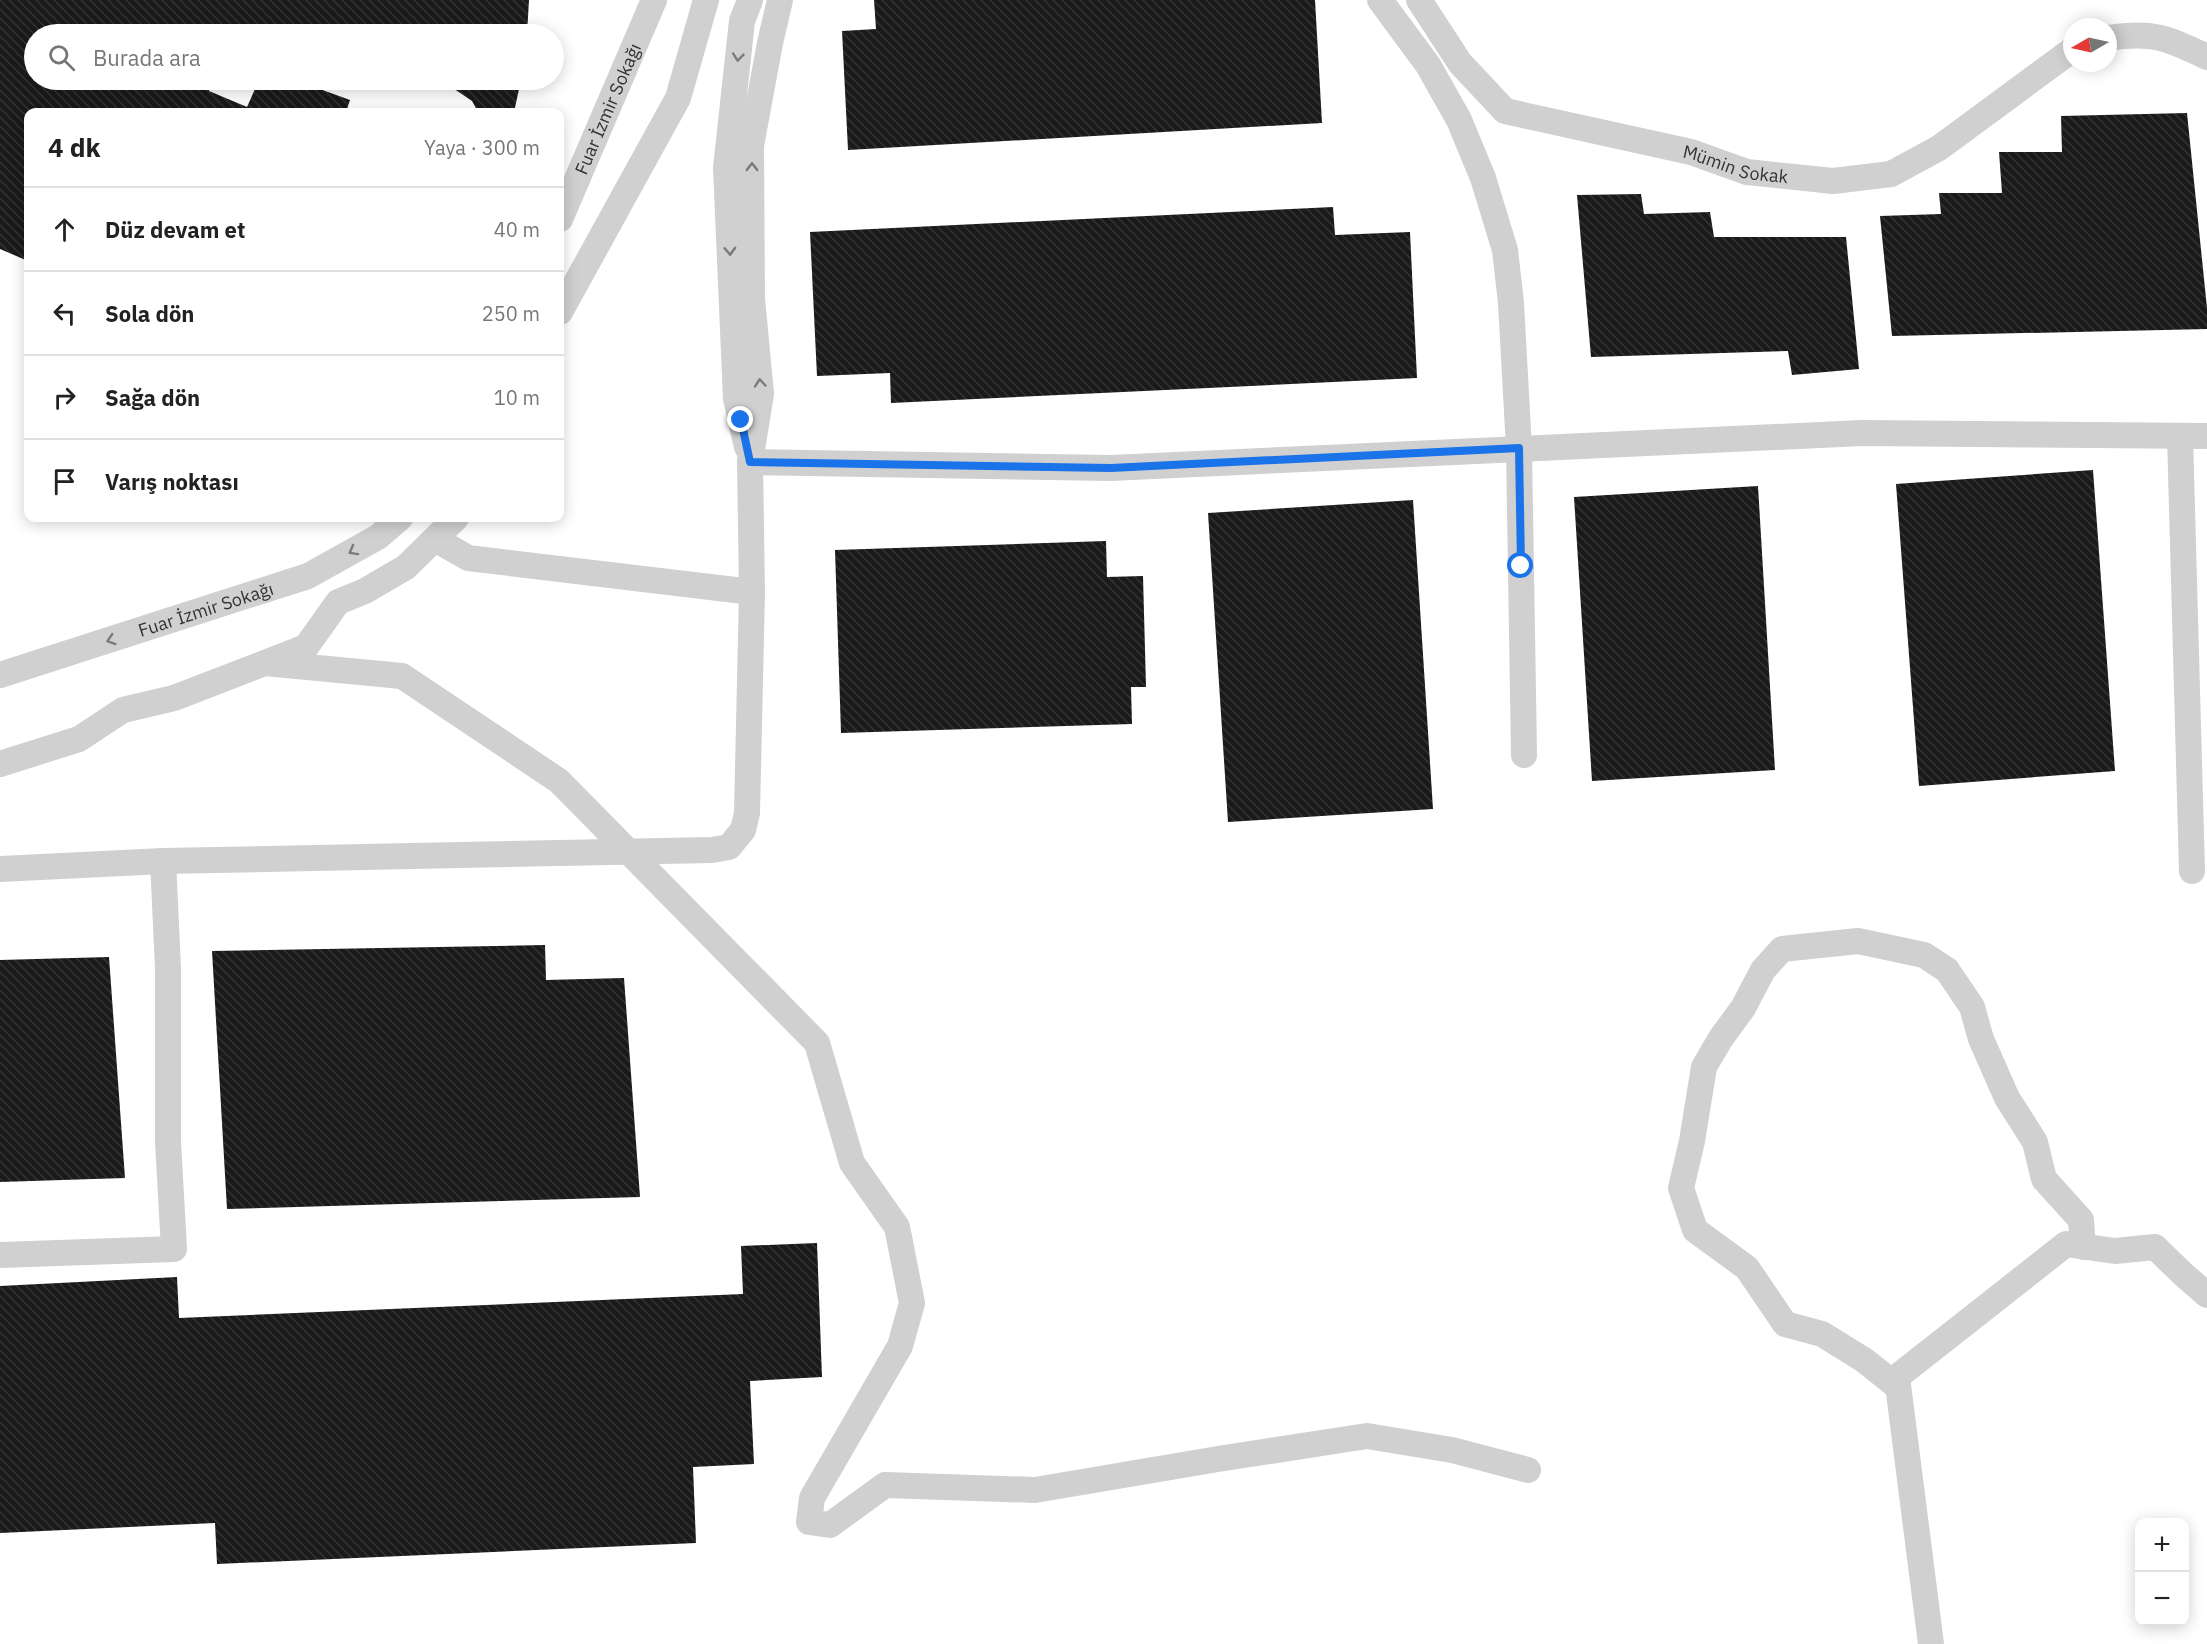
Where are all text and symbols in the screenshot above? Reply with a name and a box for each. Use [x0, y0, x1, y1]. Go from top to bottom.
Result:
north arrow [2063, 18, 2117, 72]
search box [24, 24, 564, 90]
street label: Fuar İzmir Sokağı [569, 40, 646, 178]
icon: search [45, 41, 78, 74]
text: Burada ara [93, 43, 201, 72]
one-way arrow [732, 52, 745, 62]
text: 4 dk [48, 130, 101, 164]
text: Yaya · 300 m [424, 134, 540, 161]
street label: Mümin Sokak [1681, 139, 1790, 188]
one-way arrow [746, 163, 758, 172]
icon: ahead [48, 213, 81, 246]
text: Düz devam et [105, 215, 245, 244]
text: 40 m [494, 216, 540, 243]
one-way arrow [723, 247, 736, 256]
icon: left [48, 297, 81, 330]
text: Sola dön [105, 299, 194, 328]
text: 250 m [482, 300, 540, 327]
one-way arrow [754, 379, 767, 388]
icon: right [48, 381, 81, 414]
text: Sağa dön [105, 383, 200, 412]
text: 10 m [494, 384, 540, 411]
route end [727, 406, 753, 432]
icon: arrive [48, 465, 81, 498]
text: Varış noktası [105, 467, 239, 496]
one-way arrow [348, 544, 359, 555]
route start [1507, 552, 1533, 578]
street label: Fuar İzmir Sokağı [135, 576, 276, 641]
one-way arrow [106, 633, 117, 645]
map controls [2135, 1518, 2189, 1626]
button: + [2135, 1518, 2189, 1572]
button: − [2135, 1572, 2189, 1626]

